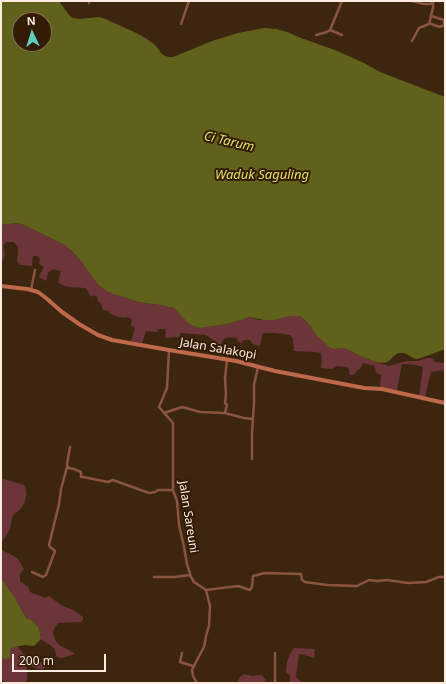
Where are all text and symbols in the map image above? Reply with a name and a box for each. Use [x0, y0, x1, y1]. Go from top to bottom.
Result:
north arrow [12, 12, 52, 52]
text: N [26, 13, 36, 28]
water label: Ci Tarum [202, 129, 256, 155]
water label: Waduk Saguling [215, 167, 309, 183]
street label: Jalan Salakopi [179, 335, 257, 363]
street label: Jalan Sareuni [175, 480, 201, 554]
scale bar [14, 646, 108, 672]
text: 200 m [19, 652, 54, 669]

